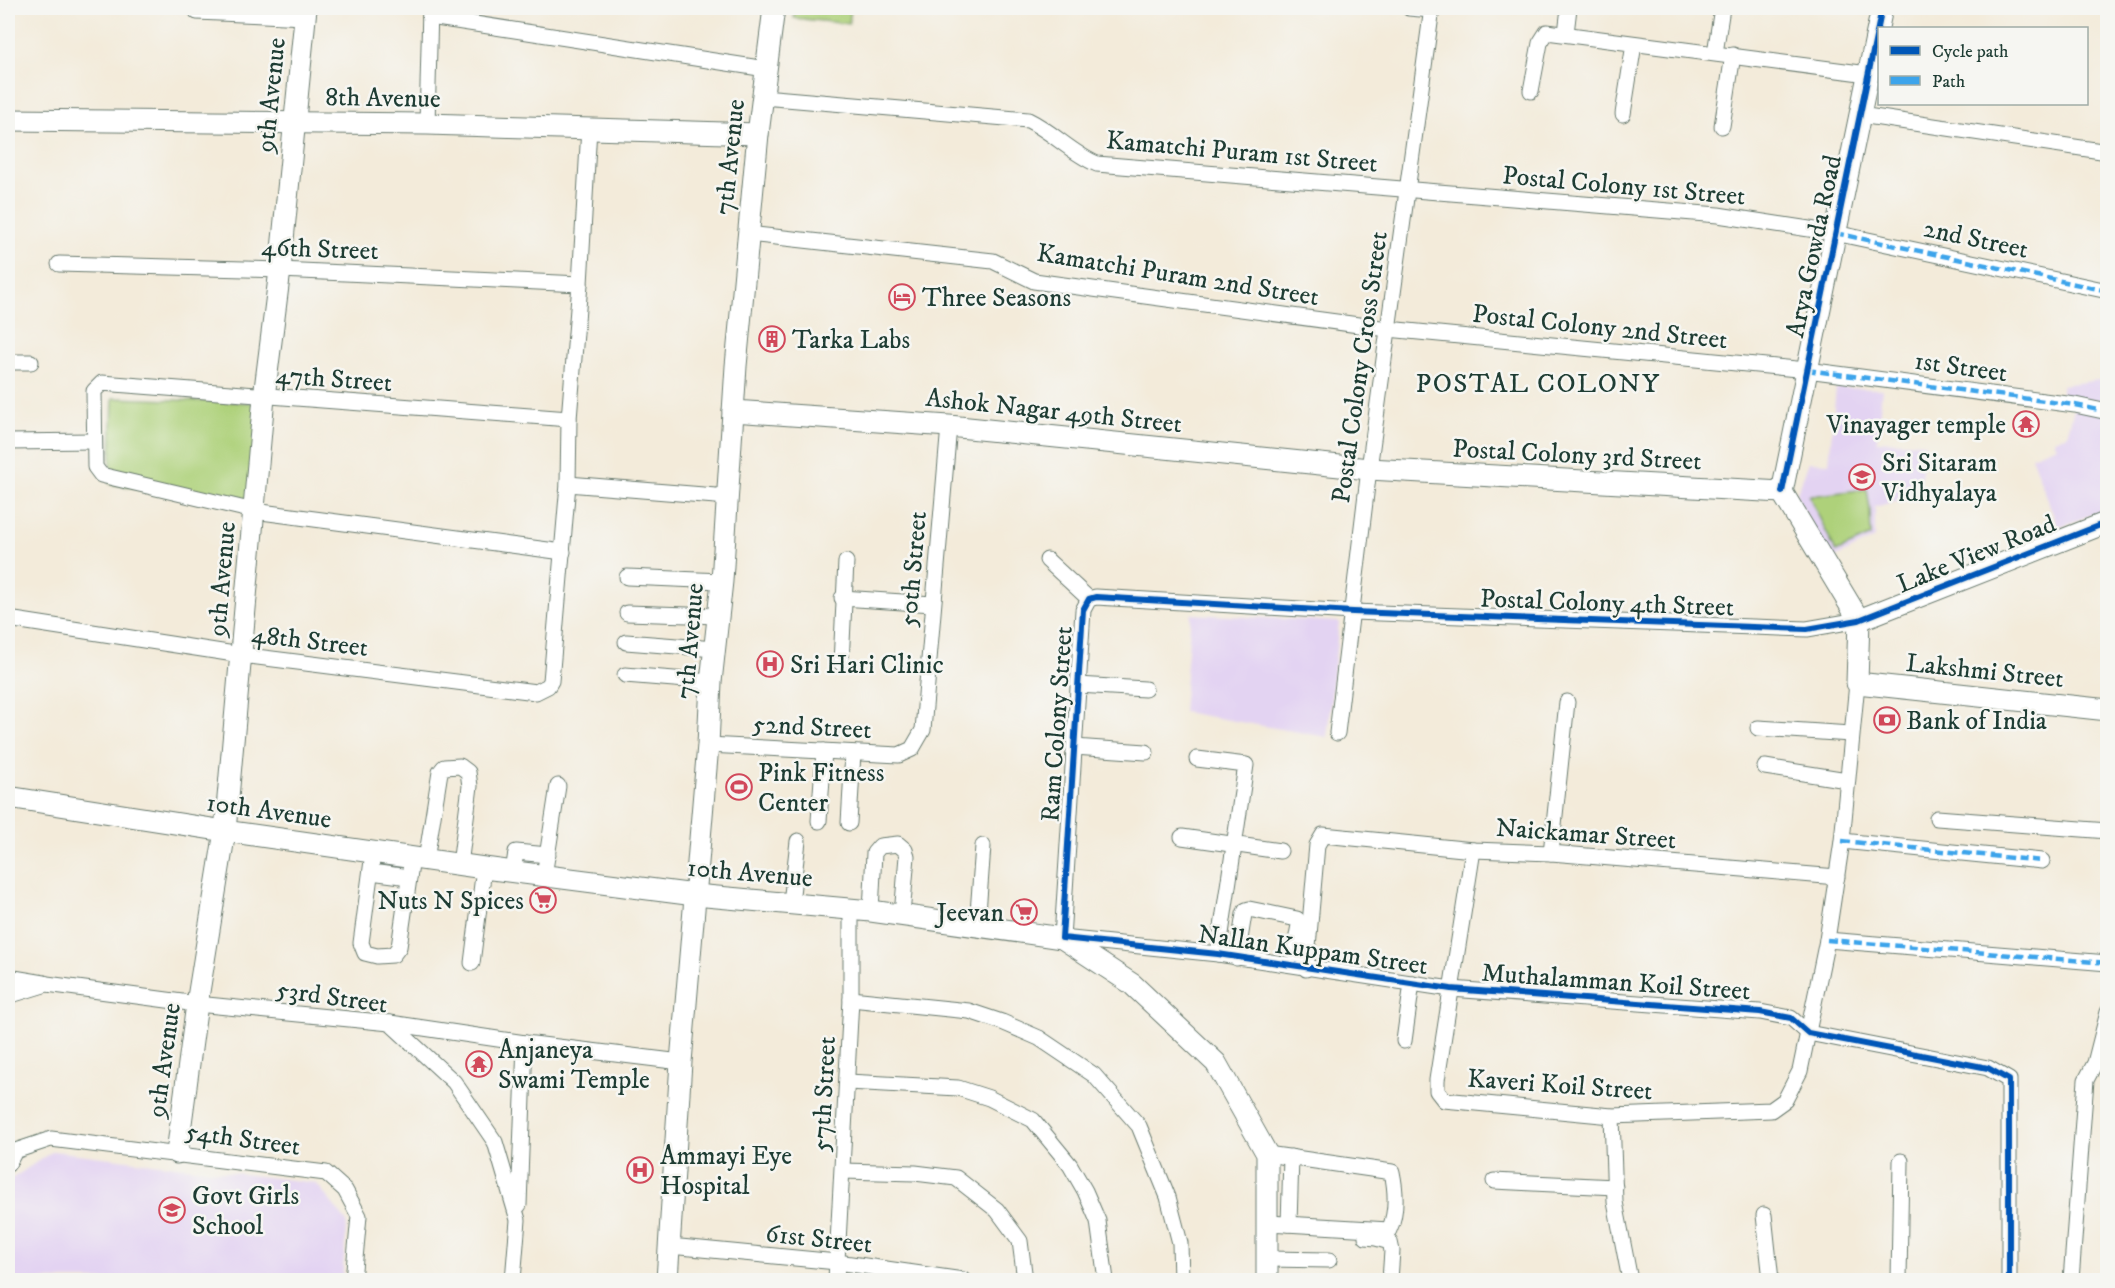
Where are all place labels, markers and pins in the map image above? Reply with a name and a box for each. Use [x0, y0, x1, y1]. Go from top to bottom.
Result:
hotel icon: Three Seasons [887, 282, 917, 312]
place label: Three Seasons [922, 282, 1071, 315]
building icon: Tarka Labs [757, 324, 787, 354]
place label: Tarka Labs [792, 324, 910, 357]
place label: Vinayager temple [1825, 409, 2006, 442]
temple icon: Vinayager temple [2011, 409, 2041, 439]
place label: Sri Sitaram Vidhyalaya [1881, 447, 1997, 510]
school or university icon: Sri Sitaram Vidhyalaya [1847, 462, 1877, 492]
hospital icon: Sri Hari Clinic [755, 649, 785, 679]
place label: Sri Hari Clinic [790, 649, 944, 682]
bank icon: Bank of India [1872, 705, 1902, 735]
place label: Bank of India [1906, 705, 2047, 738]
place label: Pink Fitness Center [758, 757, 884, 820]
sports icon: Pink Fitness Center [724, 772, 754, 802]
place label: Nuts N Spices [377, 885, 524, 918]
supermarket icon: Nuts N Spices [528, 885, 558, 915]
place label: Jeevan [934, 897, 1004, 930]
supermarket icon: Jeevan [1009, 897, 1039, 927]
place label: Anjaneya Swami Temple [498, 1034, 650, 1097]
temple icon: Anjaneya Swami Temple [464, 1049, 494, 1079]
place label: Ammayi Eye Hospital [660, 1140, 792, 1203]
hospital icon: Ammayi Eye Hospital [625, 1155, 655, 1185]
place label: Govt Girls School [192, 1180, 299, 1243]
school or university icon: Govt Girls School [157, 1195, 187, 1225]

